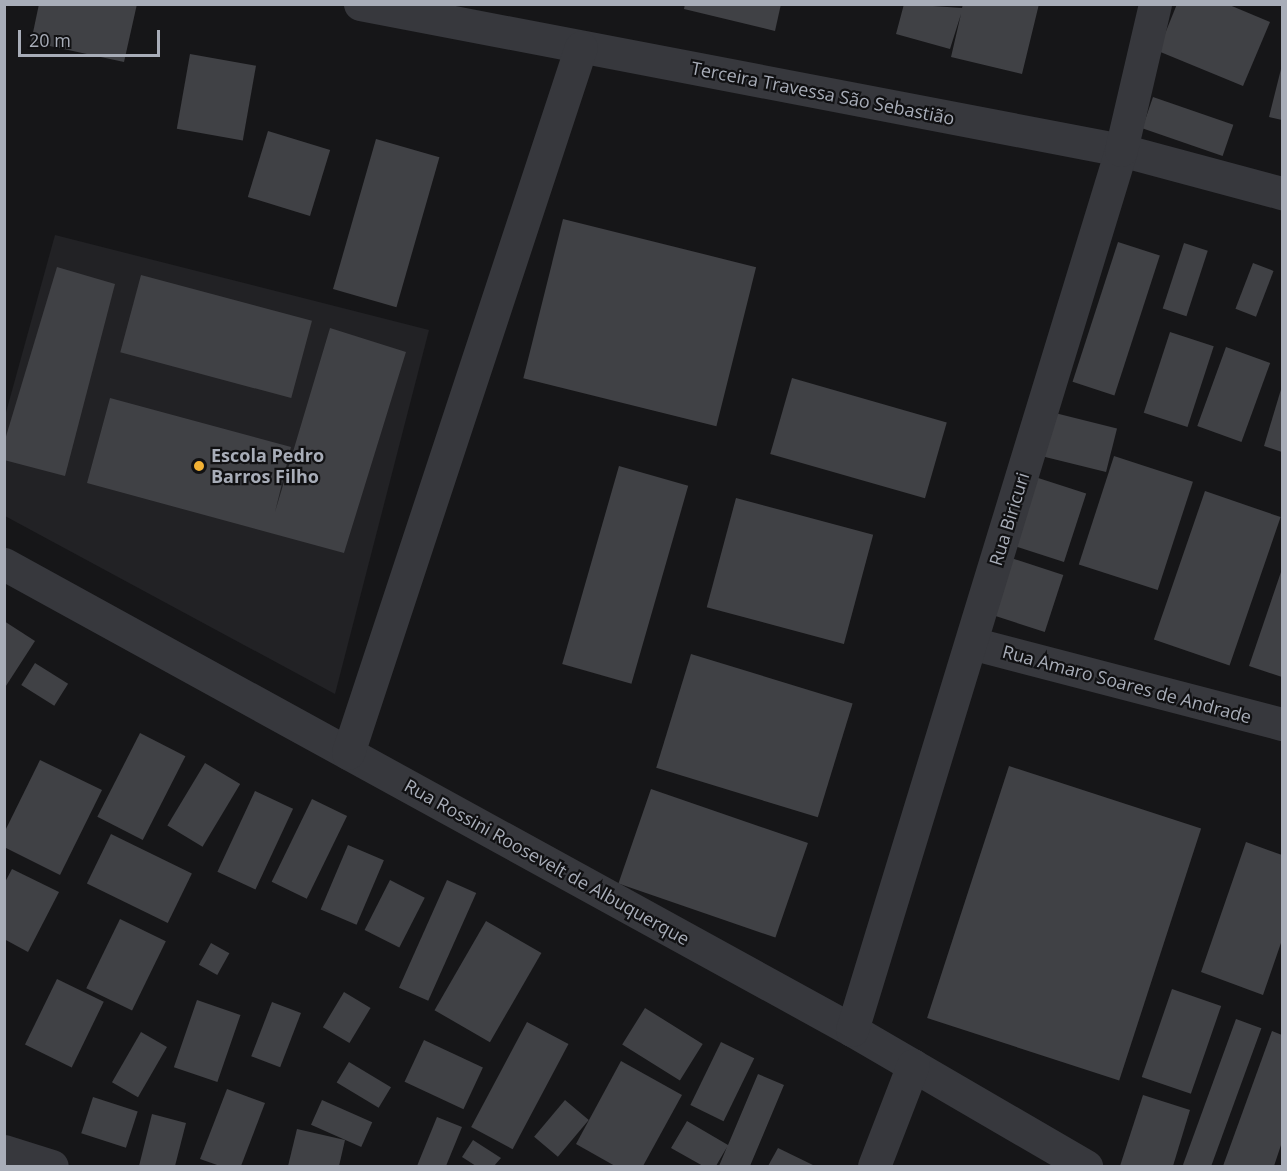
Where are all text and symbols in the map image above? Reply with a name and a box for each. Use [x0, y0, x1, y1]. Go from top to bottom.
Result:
scale bar [21, 18, 164, 56]
text: 20 m [29, 28, 71, 52]
street label: Terceira Travessa São Sebastião [690, 57, 956, 129]
place label: Escola Pedro Barros Filho [211, 445, 324, 488]
marker: Escola Pedro Barros Filho [192, 459, 206, 473]
street label: Rua Biricuri [985, 470, 1033, 568]
street label: Rua Amaro Soares de Andrade [1000, 640, 1254, 728]
street label: Rua Rossini Roosevelt de Albuquerque [401, 774, 693, 950]

